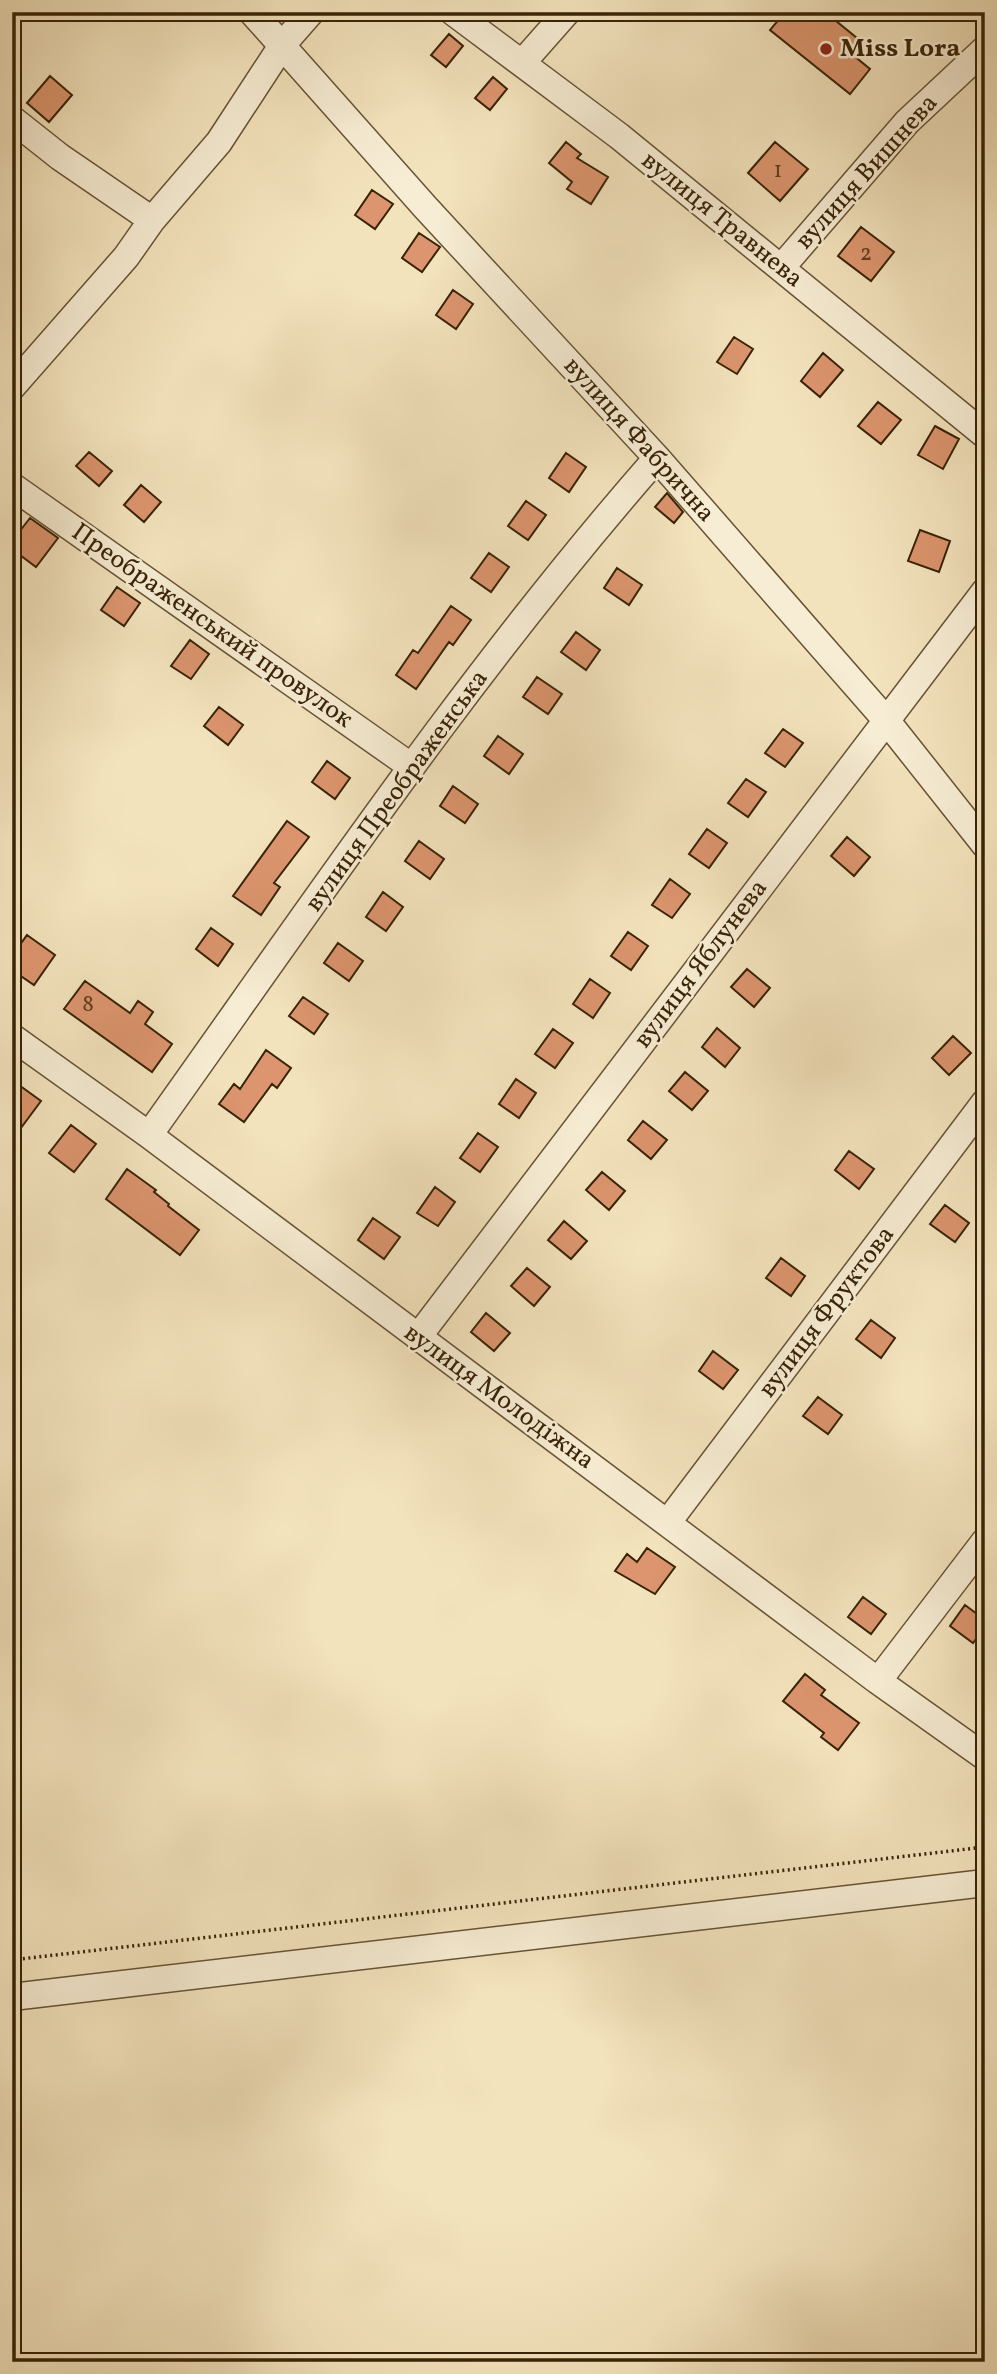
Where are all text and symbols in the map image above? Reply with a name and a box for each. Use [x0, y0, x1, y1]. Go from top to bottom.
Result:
place label: Miss Lora [840, 31, 960, 67]
marker: Miss Lora [818, 41, 834, 57]
street label: вулиця Вишнева [787, 86, 947, 258]
street label: вулиця Травнева [633, 143, 811, 297]
house number: 1 [774, 155, 782, 187]
house number: 2 [860, 238, 872, 270]
street label: вулиця Фабрична [555, 349, 723, 531]
street label: Преображенський провулок [64, 515, 360, 737]
street label: вулиця Преображенська [297, 663, 497, 919]
street label: вулиця Яблунева [626, 872, 776, 1056]
house number: 8 [82, 989, 94, 1021]
street label: вулиця Фруктова [750, 1219, 904, 1405]
street label: вулиця Молодіжна [396, 1315, 602, 1479]

